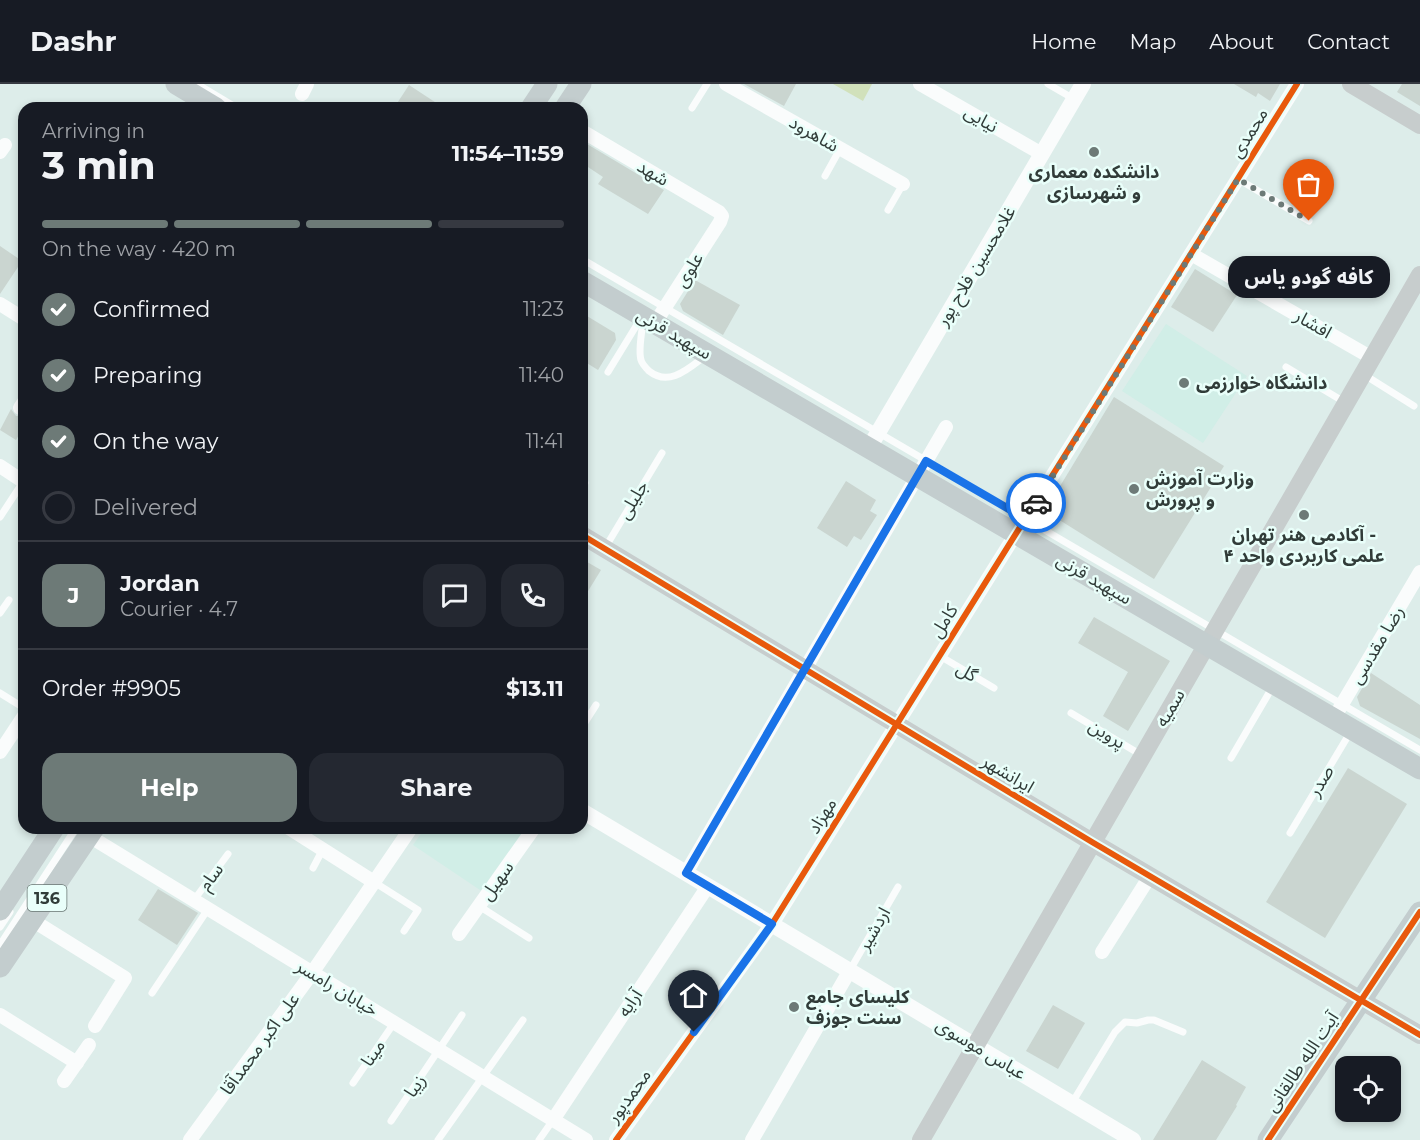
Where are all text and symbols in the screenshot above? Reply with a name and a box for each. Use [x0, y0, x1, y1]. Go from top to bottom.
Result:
text: Dashr [30, 24, 117, 58]
text: Home [1031, 29, 1096, 54]
text: Map [1129, 29, 1176, 54]
text: About [1209, 29, 1274, 54]
text: Contact [1307, 29, 1390, 54]
street label: نیایی [960, 101, 1002, 137]
street label: محمدی [1225, 104, 1273, 162]
street label: شاهرود [785, 111, 843, 157]
text: Arriving in [42, 119, 145, 143]
text: 11:54–11:59 [452, 140, 564, 167]
text: 3 min [42, 141, 156, 189]
marker: دانشکده معماری و شهرسازی [1087, 145, 1101, 159]
street label: شهد [633, 155, 673, 191]
pin [1283, 159, 1334, 221]
place label: دانشکده معماری و شهرسازی [1029, 161, 1159, 204]
icon: bag [1292, 168, 1325, 201]
street label: غلامحسین فلاح‌ پور [931, 202, 1022, 332]
text: On the way · 420 m [42, 237, 236, 261]
street label: علوی [670, 249, 708, 291]
callout: کافه گودو یاس [1228, 257, 1390, 299]
text: کافه گودو یاس [1245, 265, 1373, 289]
icon: check [42, 293, 75, 326]
text: Confirmed [93, 296, 210, 323]
text: 11:23 [523, 297, 564, 321]
street label: سپهبد قرنی [632, 304, 716, 364]
street label: افشار [1290, 304, 1336, 343]
icon: check [42, 359, 75, 392]
text: Preparing [93, 362, 202, 389]
text: 11:40 [519, 363, 564, 387]
place label: دانشگاه خوارزمی [1196, 372, 1327, 394]
marker: دانشگاه خوارزمی [1177, 376, 1191, 390]
icon: check [42, 425, 75, 458]
text: On the way [93, 428, 218, 455]
text: 11:41 [525, 429, 564, 453]
place label: وزارت آموزش و پرورش [1146, 468, 1254, 512]
courier [1006, 473, 1066, 533]
street label: جلیلی [613, 477, 653, 523]
marker: وزارت آموزش و پرورش [1127, 482, 1141, 496]
icon: car [1020, 487, 1053, 520]
text: Delivered [93, 494, 198, 521]
marker: آکادمی هنر تهران - علمی کاربردی واحد ۴ [1297, 508, 1311, 522]
place label: آکادمی هنر تهران - علمی کاربردی واحد ۴ [1224, 524, 1384, 567]
street label: سپهبد قرنی [1052, 549, 1136, 609]
button: chat [423, 564, 486, 627]
button: phone [501, 564, 564, 627]
text: Jordan [120, 570, 200, 597]
text: J [68, 582, 79, 609]
text: Courier · 4.7 [120, 597, 238, 621]
street label: کامل [925, 600, 963, 642]
street label: رضا مقدسی [1345, 602, 1409, 688]
street label: گل [953, 657, 982, 687]
text: Order #9905 [42, 675, 181, 702]
text: $13.11 [506, 675, 564, 702]
street label: سمیه [1150, 685, 1190, 731]
street label: پروین [1085, 715, 1129, 754]
street label: ایرانشهر [977, 749, 1038, 798]
button: Help [42, 753, 297, 822]
button: Share [309, 753, 564, 822]
street label: صدر [1303, 761, 1339, 801]
street label: مهزاد [803, 794, 841, 838]
street label: سهیل [476, 857, 518, 905]
street label: سام [194, 859, 231, 897]
road number: 136 [28, 885, 66, 911]
street label: اردشیر [852, 903, 895, 956]
street label: خیابان رامسر [291, 954, 382, 1021]
pin [668, 970, 719, 1032]
icon: home [677, 979, 710, 1012]
street label: آرایه [613, 984, 648, 1021]
place label: کلیسای جامع سنت جوزف [806, 986, 910, 1029]
street label: علی اکبر محمدآقا [216, 989, 304, 1099]
marker: کلیسای جامع سنت جوزف [787, 1000, 801, 1014]
street label: آیت الله طالقانی [1260, 1007, 1344, 1116]
street label: عباس موسوی [932, 1014, 1030, 1084]
street label: مینا [356, 1035, 390, 1071]
map controls [1335, 1056, 1401, 1122]
button: locate [1335, 1056, 1401, 1122]
street label: محمدپور [601, 1065, 656, 1128]
street label: زیبا [399, 1070, 431, 1102]

